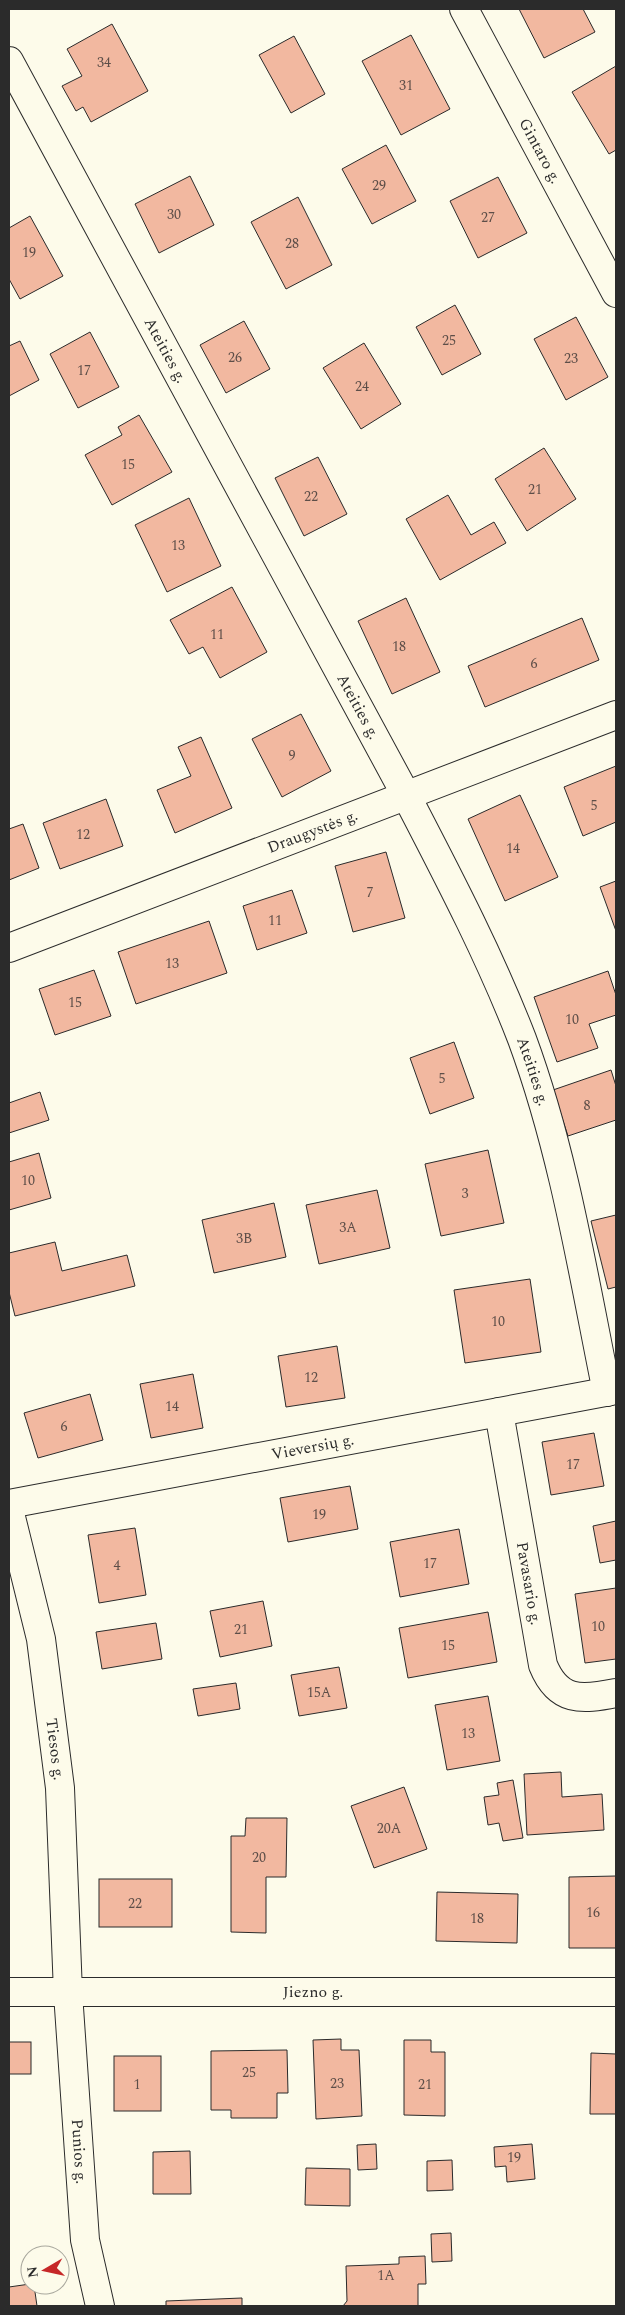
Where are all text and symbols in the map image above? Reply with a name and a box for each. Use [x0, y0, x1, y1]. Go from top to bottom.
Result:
house number: 34 [97, 52, 111, 73]
house number: 31 [399, 75, 413, 96]
street label: Gintaro g. [513, 114, 567, 188]
house number: 29 [372, 175, 386, 196]
house number: 30 [167, 204, 181, 225]
house number: 27 [481, 207, 495, 228]
house number: 28 [285, 233, 299, 254]
house number: 19 [22, 242, 36, 263]
street label: Ateities g. [138, 313, 193, 388]
house number: 25 [442, 330, 456, 351]
house number: 26 [228, 347, 242, 368]
house number: 23 [564, 348, 578, 369]
house number: 17 [77, 360, 91, 381]
house number: 24 [355, 376, 369, 397]
house number: 15 [121, 454, 135, 475]
house number: 21 [528, 479, 542, 500]
house number: 22 [304, 486, 318, 507]
house number: 13 [171, 535, 185, 556]
house number: 11 [210, 624, 224, 645]
house number: 18 [392, 636, 406, 657]
house number: 6 [531, 653, 538, 674]
street label: Ateities g. [331, 670, 386, 744]
house number: 9 [289, 745, 296, 766]
house number: 5 [591, 795, 598, 816]
street label: Draugystės g. [264, 803, 361, 860]
house number: 12 [76, 824, 90, 845]
house number: 14 [506, 838, 520, 859]
house number: 7 [367, 882, 374, 903]
house number: 11 [268, 910, 282, 931]
house number: 13 [165, 953, 179, 974]
house number: 15 [68, 992, 82, 1013]
house number: 10 [565, 1009, 579, 1030]
street label: Ateities g. [510, 1033, 555, 1109]
house number: 5 [439, 1068, 446, 1089]
house number: 8 [584, 1095, 591, 1116]
house number: 10 [21, 1170, 35, 1191]
house number: 3 [462, 1183, 469, 1204]
house number: 3A [339, 1217, 357, 1238]
house number: 3B [236, 1228, 252, 1249]
house number: 10 [491, 1311, 505, 1332]
house number: 12 [304, 1367, 318, 1388]
house number: 14 [165, 1396, 179, 1417]
house number: 6 [61, 1416, 68, 1437]
street label: Vieversių g. [269, 1427, 356, 1466]
house number: 17 [566, 1454, 580, 1475]
house number: 19 [312, 1504, 326, 1525]
street label: Pavasario g. [510, 1540, 548, 1627]
house number: 17 [423, 1553, 437, 1574]
house number: 4 [114, 1555, 121, 1576]
house number: 10 [591, 1616, 605, 1637]
house number: 21 [234, 1619, 248, 1640]
house number: 15 [441, 1635, 455, 1656]
house number: 15A [307, 1682, 332, 1703]
street label: Tiesos g. [39, 1717, 71, 1782]
house number: 13 [461, 1723, 475, 1744]
house number: 20A [377, 1818, 402, 1839]
house number: 20 [252, 1847, 266, 1868]
house number: 22 [128, 1893, 142, 1914]
house number: 16 [586, 1902, 600, 1923]
house number: 18 [470, 1908, 484, 1929]
street label: Jiezno g. [283, 1980, 343, 2004]
house number: 25 [242, 2062, 256, 2083]
house number: 23 [330, 2073, 344, 2094]
house number: 1 [134, 2074, 141, 2095]
house number: 21 [418, 2074, 432, 2095]
street label: Punios g. [65, 2118, 93, 2185]
house number: 19 [507, 2147, 521, 2168]
north arrow [20, 2245, 70, 2295]
text: N [21, 2265, 44, 2279]
house number: 1A [377, 2265, 395, 2286]

